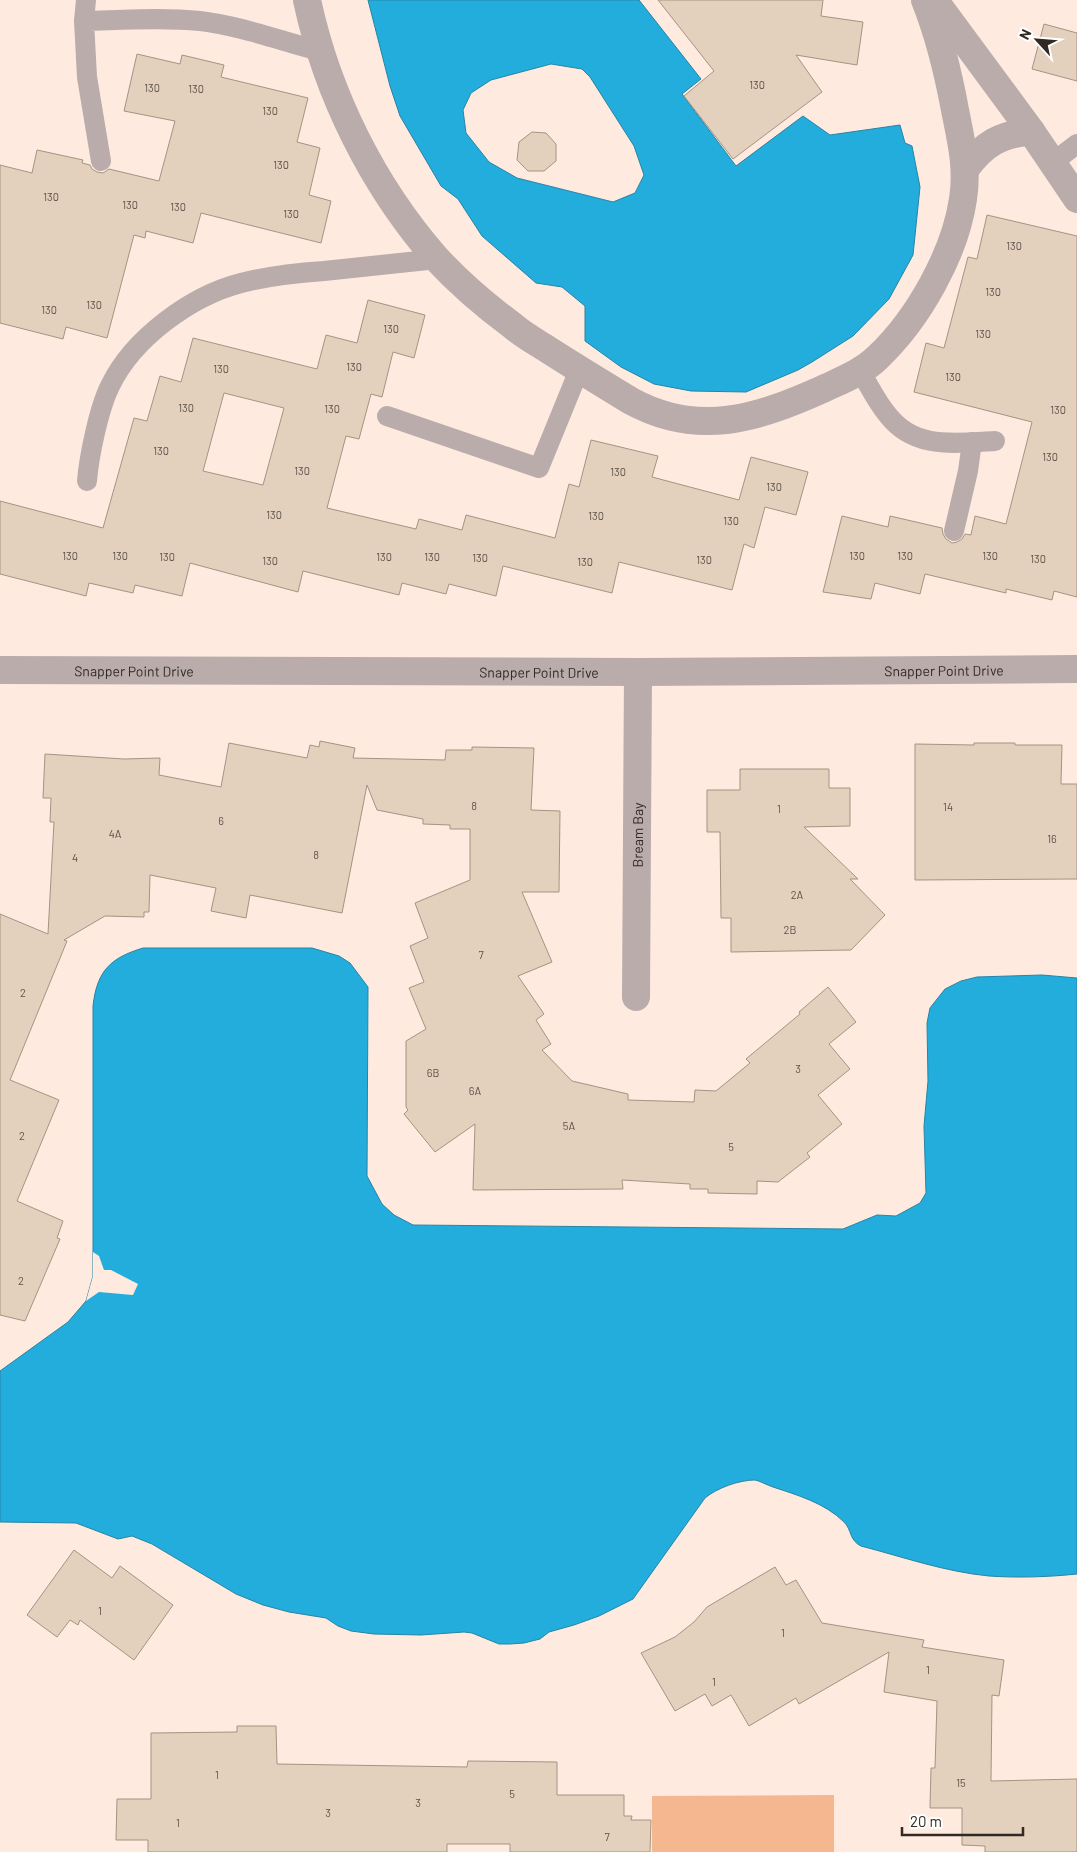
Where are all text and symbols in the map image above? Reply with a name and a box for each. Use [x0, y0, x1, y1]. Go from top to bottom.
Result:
north arrow [1012, 15, 1062, 65]
text: N [1015, 26, 1035, 42]
house number: 130 [749, 78, 765, 91]
house number: 130 [144, 81, 160, 94]
house number: 130 [188, 82, 204, 95]
house number: 130 [262, 104, 278, 117]
house number: 130 [273, 158, 289, 171]
house number: 130 [43, 190, 59, 203]
house number: 130 [122, 198, 138, 211]
house number: 130 [170, 200, 186, 213]
house number: 130 [283, 207, 299, 220]
house number: 130 [1006, 239, 1022, 252]
house number: 130 [985, 285, 1001, 298]
house number: 130 [86, 298, 102, 311]
house number: 130 [41, 303, 57, 316]
house number: 130 [383, 322, 399, 335]
house number: 130 [975, 327, 991, 340]
house number: 130 [346, 360, 362, 373]
house number: 130 [213, 362, 229, 375]
house number: 130 [945, 370, 961, 383]
house number: 130 [178, 401, 194, 414]
house number: 130 [324, 402, 340, 415]
house number: 130 [1050, 403, 1066, 416]
house number: 130 [153, 444, 169, 457]
house number: 130 [1042, 450, 1058, 463]
house number: 130 [294, 464, 310, 477]
house number: 130 [610, 465, 626, 478]
house number: 130 [766, 480, 782, 493]
house number: 130 [266, 508, 282, 521]
house number: 130 [588, 509, 604, 522]
house number: 130 [723, 514, 739, 527]
house number: 130 [62, 549, 78, 562]
house number: 130 [112, 549, 128, 562]
house number: 130 [849, 549, 865, 562]
house number: 130 [897, 549, 913, 562]
house number: 130 [982, 549, 998, 562]
house number: 130 [159, 550, 175, 563]
house number: 130 [376, 550, 392, 563]
house number: 130 [424, 550, 440, 563]
house number: 130 [472, 551, 488, 564]
house number: 130 [1030, 552, 1046, 565]
house number: 130 [696, 553, 712, 566]
house number: 130 [262, 554, 278, 567]
house number: 130 [577, 555, 593, 568]
street label: Snapper Point Drive [884, 661, 1004, 679]
street label: Snapper Point Drive [74, 662, 194, 679]
street label: Snapper Point Drive [479, 663, 599, 680]
house number: 8 [471, 799, 477, 812]
house number: 14 [943, 800, 953, 813]
street label: Bream Bay [628, 802, 646, 868]
house number: 1 [777, 802, 781, 815]
house number: 6 [218, 814, 224, 827]
house number: 4A [109, 827, 122, 840]
house number: 16 [1047, 832, 1057, 845]
house number: 8 [313, 848, 319, 861]
house number: 4 [72, 851, 78, 864]
house number: 2A [791, 888, 804, 901]
house number: 2B [784, 923, 796, 936]
house number: 7 [478, 948, 484, 961]
house number: 2 [20, 986, 26, 999]
house number: 3 [795, 1062, 801, 1075]
house number: 6B [427, 1066, 439, 1079]
house number: 6A [469, 1084, 481, 1097]
house number: 5A [563, 1119, 575, 1132]
house number: 2 [19, 1129, 25, 1142]
house number: 5 [728, 1140, 734, 1153]
house number: 2 [18, 1274, 24, 1287]
house number: 1 [98, 1604, 102, 1617]
house number: 1 [781, 1626, 785, 1639]
house number: 1 [926, 1663, 930, 1676]
house number: 1 [712, 1675, 716, 1688]
house number: 1 [215, 1768, 219, 1781]
house number: 15 [956, 1776, 966, 1789]
house number: 5 [509, 1787, 515, 1800]
house number: 3 [415, 1796, 421, 1809]
scale bar [902, 1804, 1023, 1836]
house number: 3 [325, 1806, 331, 1819]
text: 20 m [910, 1812, 942, 1830]
house number: 1 [176, 1816, 180, 1829]
house number: 7 [604, 1830, 610, 1843]

